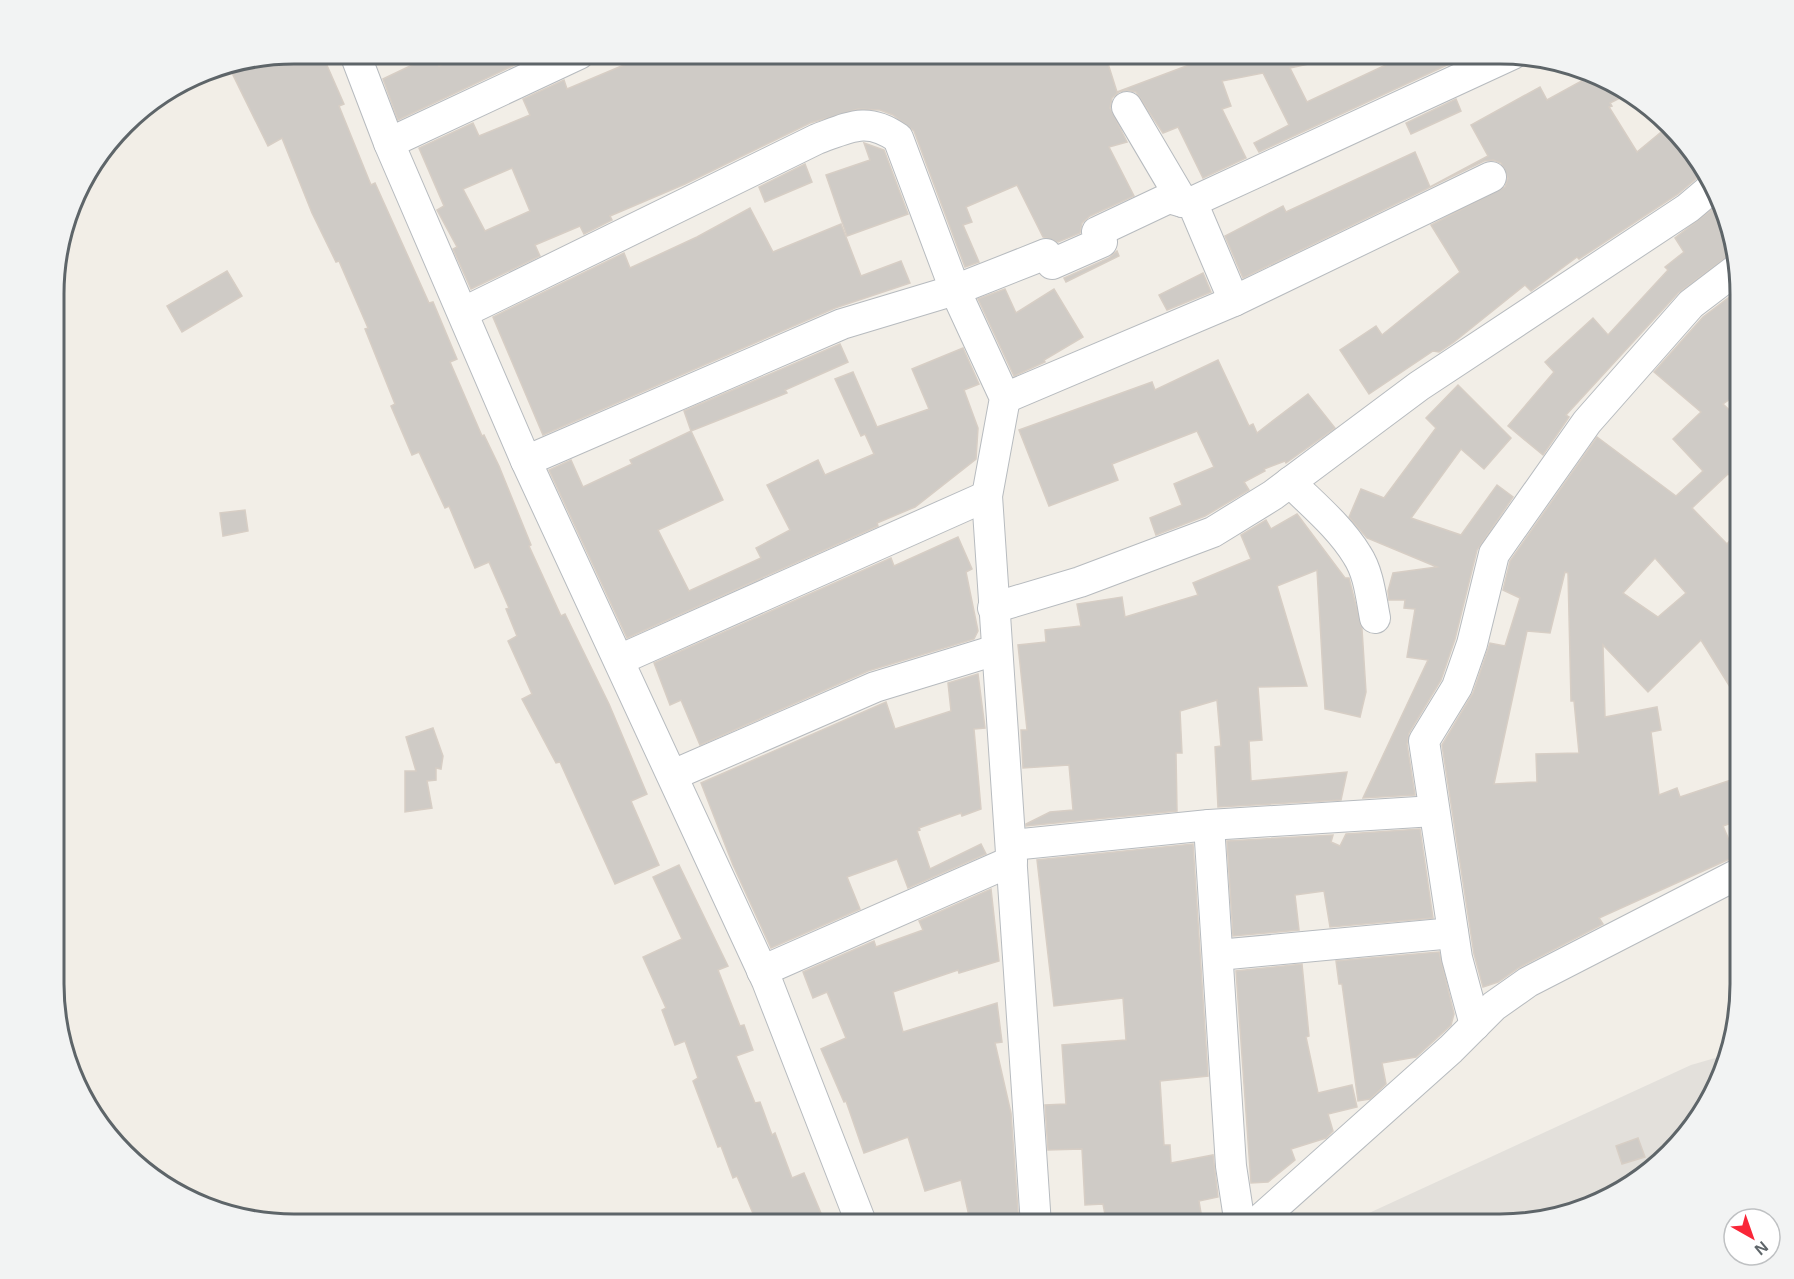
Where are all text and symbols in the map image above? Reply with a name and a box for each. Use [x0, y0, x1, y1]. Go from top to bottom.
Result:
north arrow [1722, 1207, 1782, 1267]
text: N [1751, 1238, 1771, 1258]

